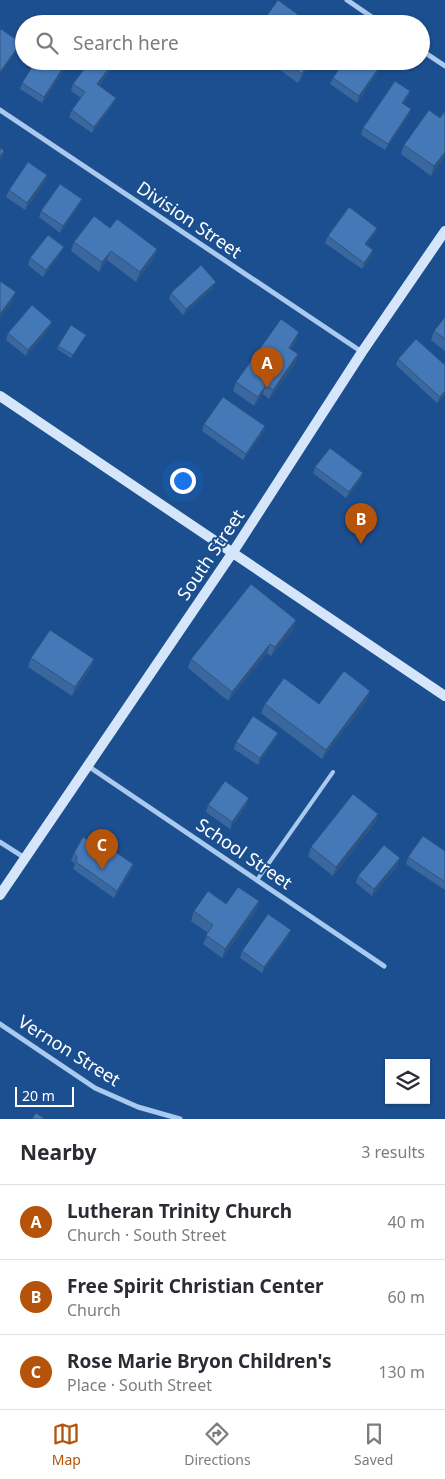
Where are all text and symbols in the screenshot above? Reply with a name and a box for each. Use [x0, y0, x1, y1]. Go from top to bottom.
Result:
search box [15, 15, 430, 70]
icon: search [33, 29, 61, 57]
text: Search here [73, 30, 179, 56]
street label: Division Street [132, 175, 247, 263]
pin: A [251, 347, 283, 388]
your location [170, 468, 196, 494]
pin: B [345, 503, 377, 544]
street label: South Street [171, 504, 250, 604]
street label: School Street [192, 812, 298, 894]
pin: C [86, 829, 118, 870]
street label: Vernon Street [14, 1009, 126, 1091]
map controls [385, 1059, 430, 1104]
button: layers [385, 1059, 430, 1104]
scale bar [15, 1084, 74, 1107]
text: 20 m [22, 1086, 55, 1105]
text: Nearby [20, 1138, 96, 1166]
text: 3 results [361, 1141, 425, 1163]
text: Lutheran Trinity Church [67, 1198, 292, 1224]
text: A [30, 1211, 42, 1233]
text: 40 m [388, 1211, 425, 1233]
text: Church · South Street [67, 1224, 226, 1246]
text: Free Spirit Christian Center [67, 1273, 324, 1299]
text: B [31, 1286, 41, 1308]
text: 60 m [388, 1286, 425, 1308]
text: Church [67, 1299, 121, 1321]
text: Rose Marie Bryon Children's [67, 1348, 332, 1374]
text: C [31, 1361, 41, 1383]
text: 130 m [378, 1361, 425, 1383]
text: Place · South Street [67, 1374, 212, 1396]
tab: Map [52, 1420, 81, 1469]
tab: Directions [184, 1420, 251, 1469]
tab: Saved [354, 1420, 393, 1469]

